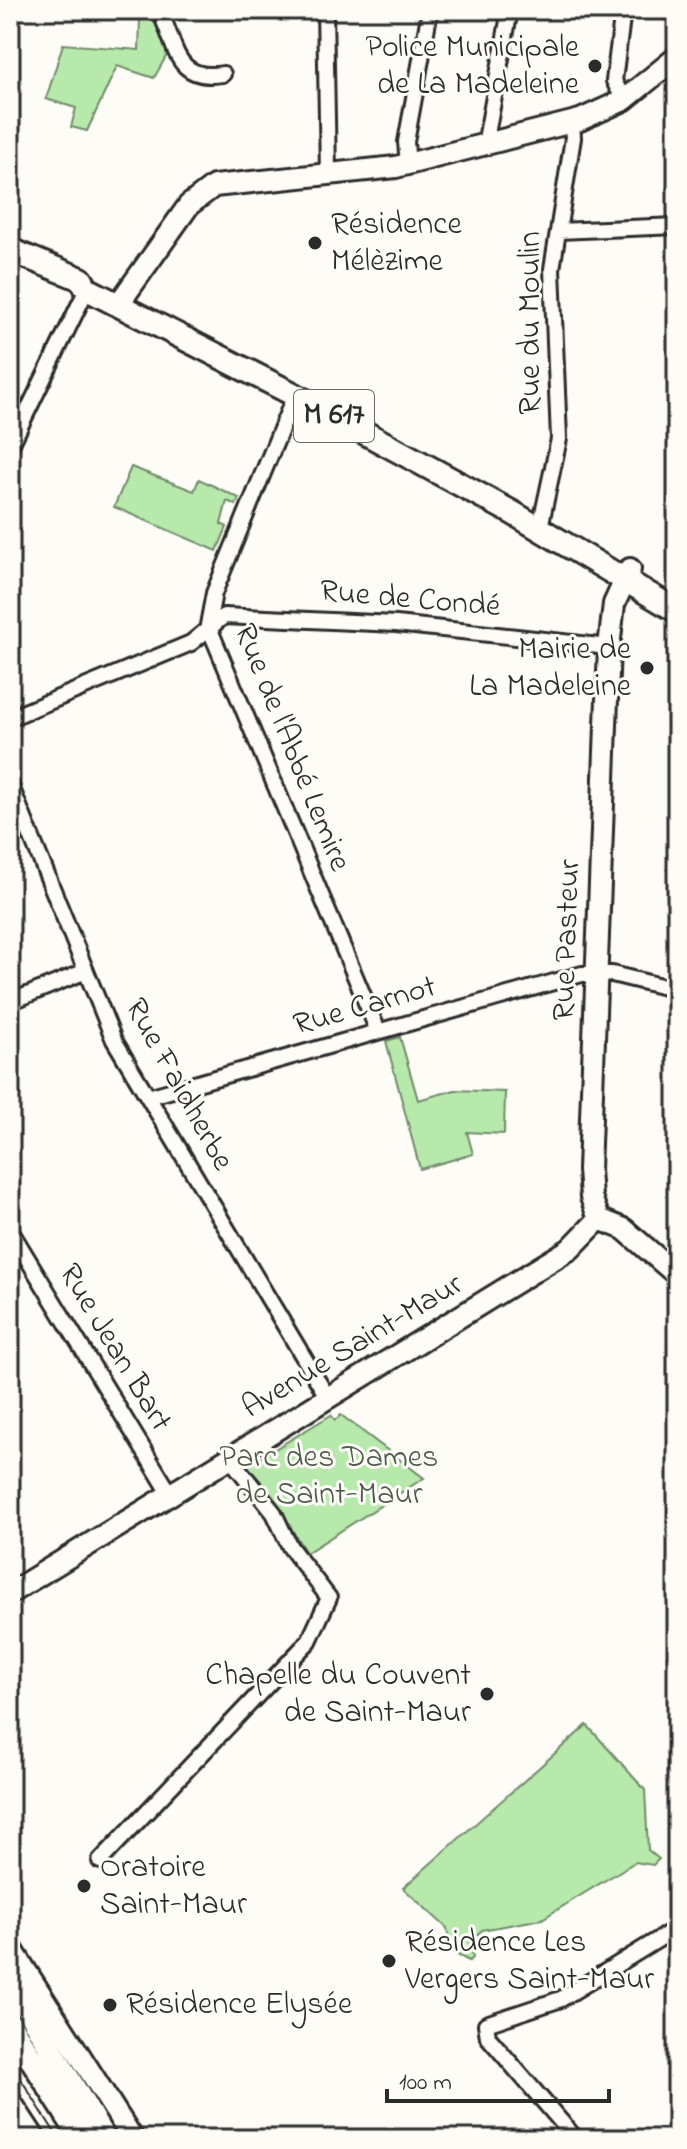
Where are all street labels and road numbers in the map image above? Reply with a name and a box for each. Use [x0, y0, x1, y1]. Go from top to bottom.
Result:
street label: Rue du Moulin [508, 231, 555, 415]
road number: M 617 [294, 390, 374, 442]
street label: Rue de Condé [318, 569, 503, 631]
street label: Rue de l'Abbé Lemire [220, 617, 362, 879]
street label: Rue Pasteur [542, 858, 594, 1022]
street label: Rue Carnot [288, 964, 442, 1050]
street label: Rue Faidherbe [111, 990, 245, 1180]
street label: Rue Jean Bart [45, 1255, 183, 1441]
street label: Avenue Saint-Maur [233, 1262, 473, 1432]

